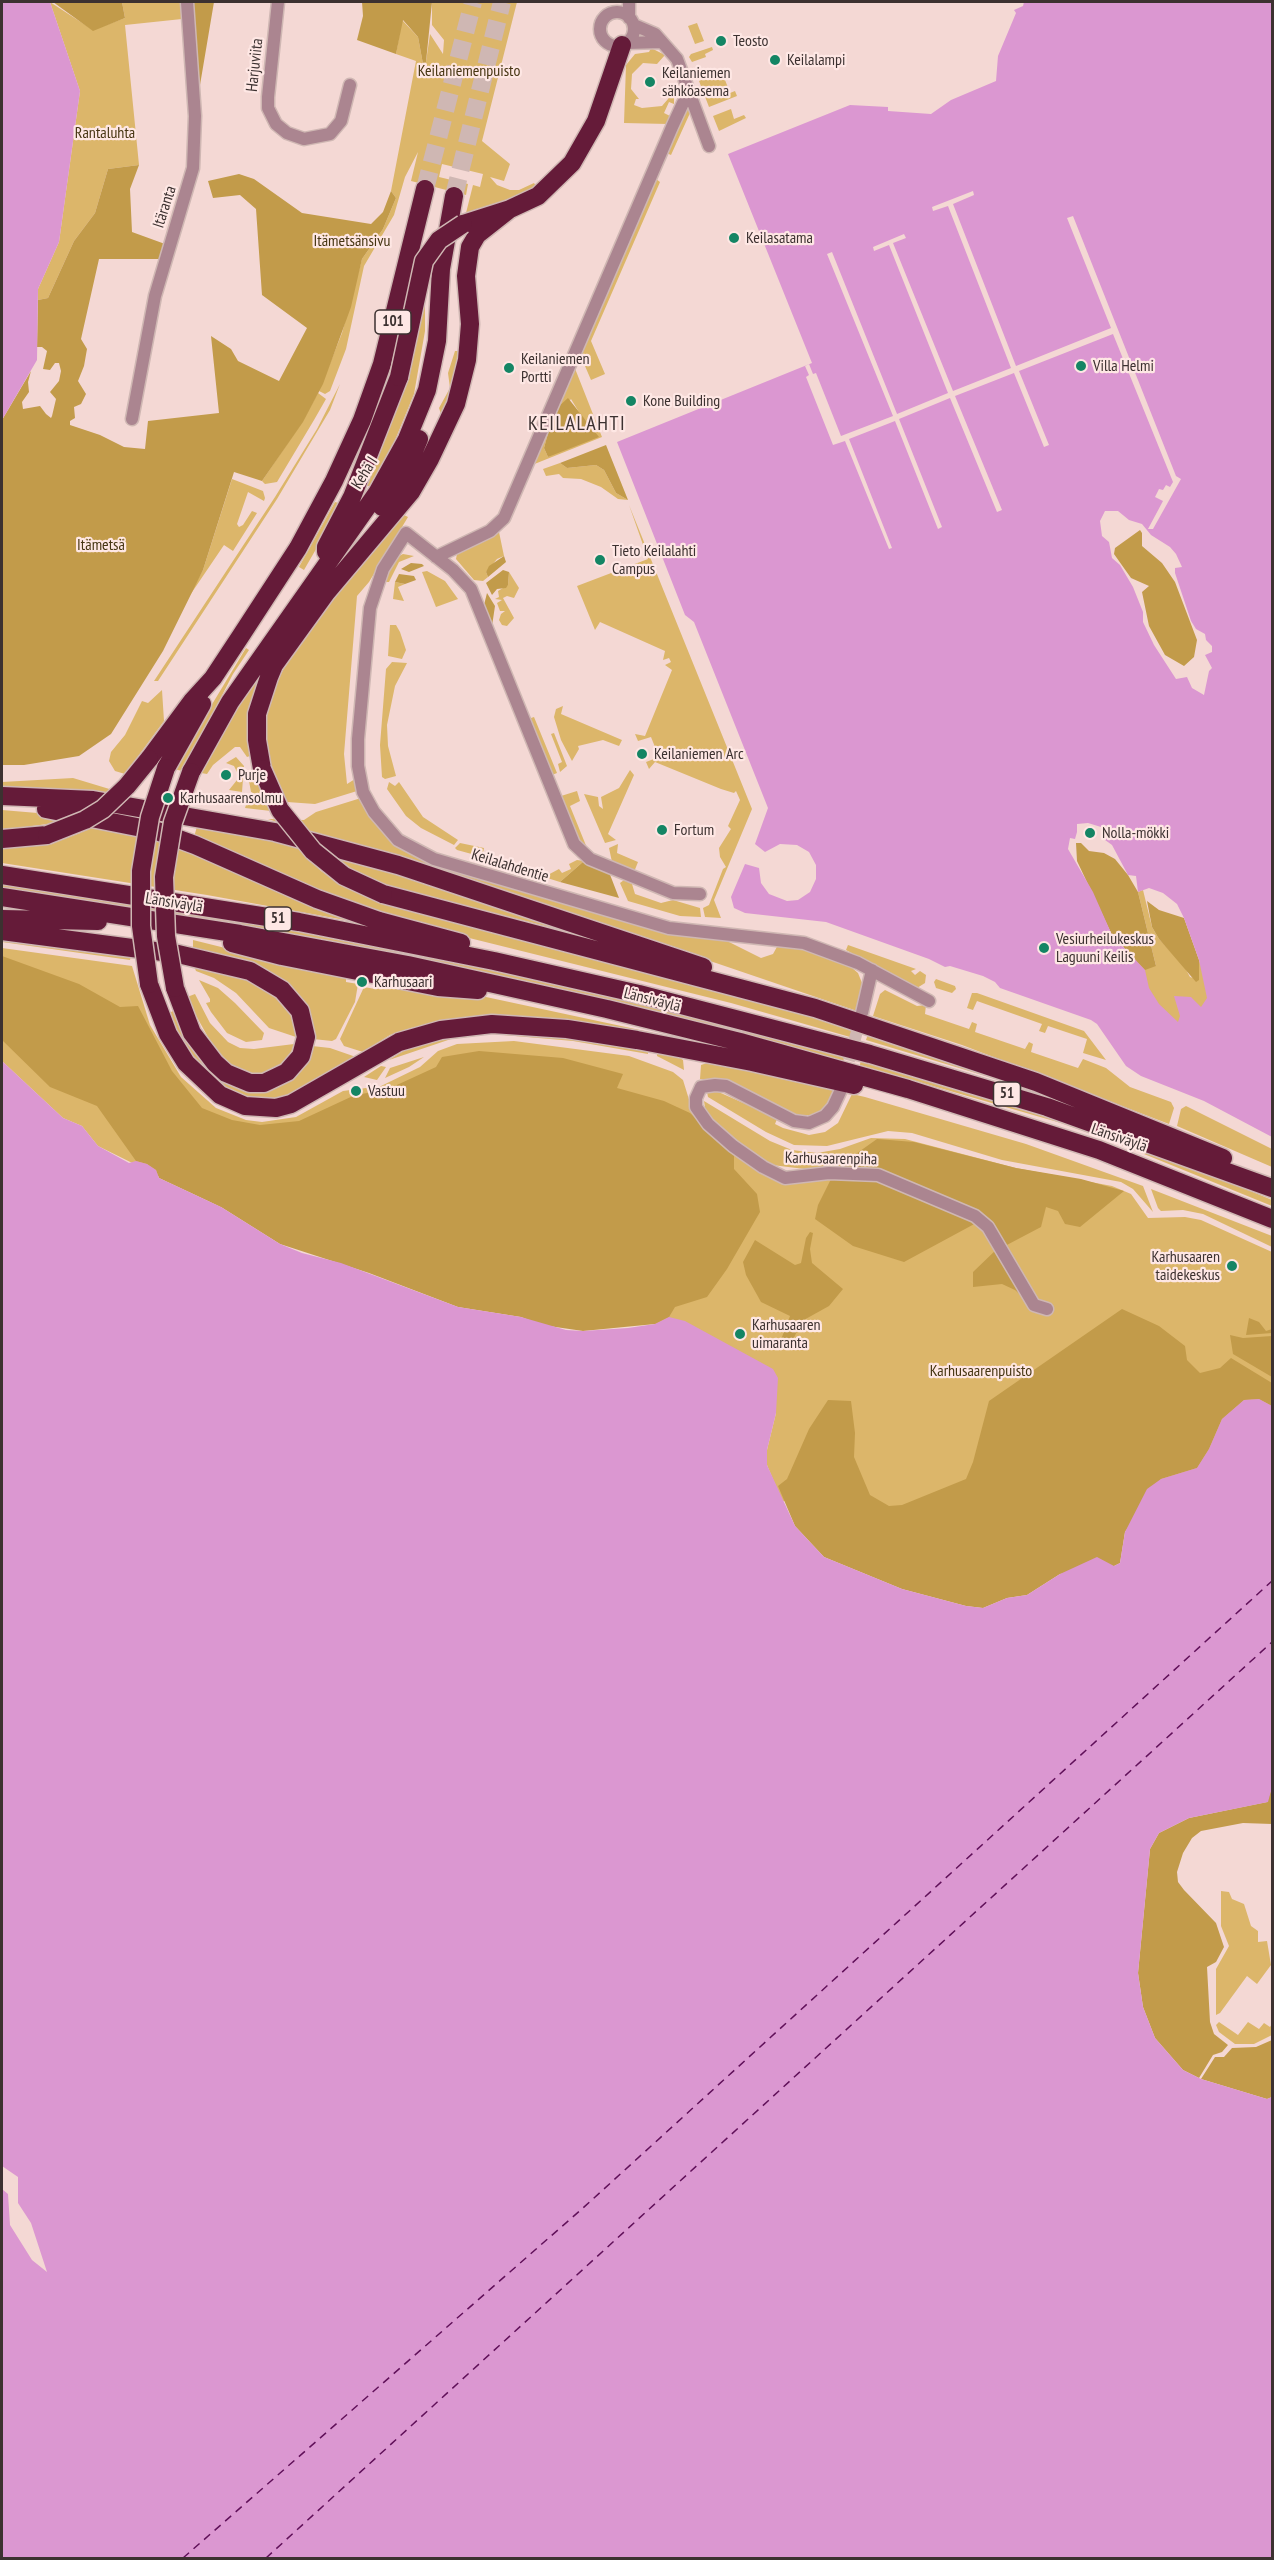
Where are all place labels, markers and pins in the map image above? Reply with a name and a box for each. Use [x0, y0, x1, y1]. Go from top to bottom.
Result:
place label: Teosto [733, 31, 768, 51]
marker: Teosto [714, 34, 728, 48]
place label: Keilalampi [787, 50, 845, 70]
marker: Keilalampi [768, 53, 782, 67]
place label: Keilaniemen sähköasema [662, 63, 731, 101]
marker: Keilaniemen sähköasema [643, 75, 657, 89]
place label: Keilasatama [746, 228, 813, 248]
marker: Keilasatama [727, 231, 741, 245]
place label: Keilaniemen Portti [521, 349, 590, 387]
place label: Villa Helmi [1093, 356, 1154, 376]
marker: Villa Helmi [1074, 359, 1088, 373]
marker: Keilaniemen Portti [502, 361, 516, 375]
place label: Kone Building [643, 391, 720, 411]
marker: Kone Building [624, 394, 638, 408]
place label: Tieto Keilalahti Campus [612, 541, 696, 579]
marker: Tieto Keilalahti Campus [593, 553, 607, 567]
place label: Keilaniemen Arc [654, 744, 744, 764]
marker: Keilaniemen Arc [635, 747, 649, 761]
place label: Purje [238, 765, 266, 785]
marker: Purje [219, 768, 233, 782]
place label: Karhusaarensolmu [180, 788, 282, 808]
marker: Karhusaarensolmu [161, 791, 175, 805]
place label: Fortum [674, 820, 714, 840]
marker: Fortum [655, 823, 669, 837]
place label: Nolla-mökki [1102, 823, 1169, 843]
marker: Nolla-mökki [1083, 826, 1097, 840]
place label: Vesiurheilukeskus Laguuni Keilis [1056, 929, 1154, 967]
marker: Vesiurheilukeskus Laguuni Keilis [1037, 941, 1051, 955]
place label: Karhusaari [374, 972, 432, 992]
marker: Karhusaari [355, 975, 369, 989]
place label: Vastuu [368, 1081, 405, 1101]
marker: Vastuu [349, 1084, 363, 1098]
place label: Karhusaaren taidekeskus [1151, 1247, 1220, 1285]
marker: Karhusaaren taidekeskus [1225, 1259, 1239, 1273]
place label: Karhusaaren uimaranta [752, 1315, 821, 1353]
marker: Karhusaaren uimaranta [733, 1327, 747, 1341]

